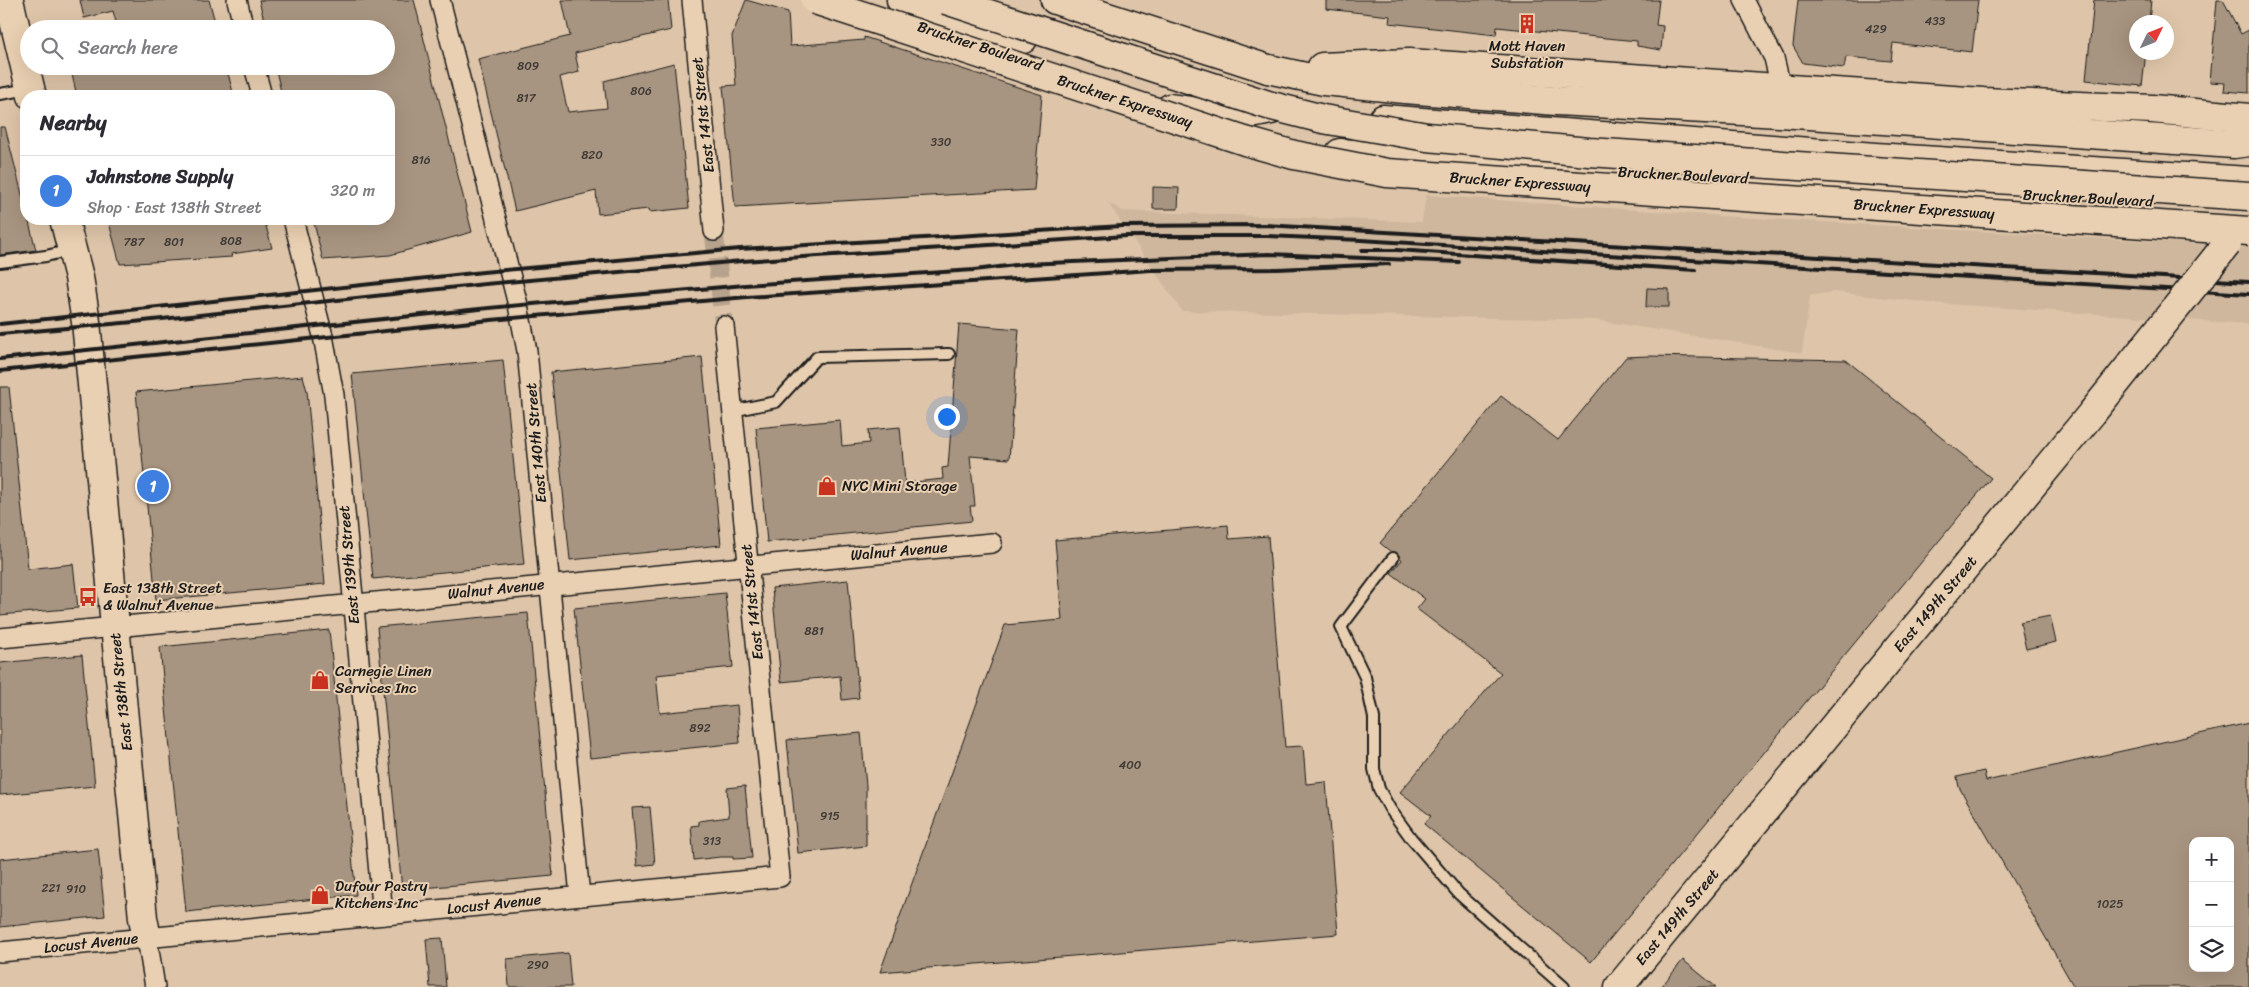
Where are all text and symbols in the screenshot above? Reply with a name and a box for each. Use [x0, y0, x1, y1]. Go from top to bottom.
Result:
house number: 433 [1925, 10, 1946, 32]
street label: Bruckner Boulevard [914, 13, 1047, 79]
building icon: Mott Haven Substation [1516, 13, 1538, 35]
north arrow [2129, 15, 2174, 60]
house number: 429 [1865, 18, 1887, 40]
search box [20, 20, 395, 75]
text: Search here [78, 31, 178, 64]
place label: Mott Haven Substation [1489, 33, 1565, 76]
icon: search [38, 34, 66, 62]
house number: 809 [517, 55, 539, 77]
street label: East 141st Street [684, 55, 722, 174]
street label: Bruckner Expressway [1054, 67, 1197, 135]
house number: 806 [630, 80, 652, 102]
house number: 817 [516, 87, 537, 109]
text: Nearby [40, 104, 106, 142]
house number: 330 [931, 131, 952, 153]
house number: 820 [581, 144, 603, 166]
house number: 816 [411, 149, 431, 171]
street label: Bruckner Boulevard [1617, 159, 1750, 191]
text: Johnstone Supply [87, 160, 233, 193]
street label: Bruckner Expressway [1449, 164, 1592, 200]
text: 1 [53, 176, 59, 205]
text: 320 m [330, 176, 375, 205]
street label: Bruckner Boulevard [2022, 182, 2155, 214]
street label: Bruckner Expressway [1853, 191, 1996, 227]
text: Shop · East 138th Street [87, 193, 261, 222]
house number: 808 [220, 230, 242, 252]
house number: 787 [124, 231, 146, 253]
house number: 801 [164, 231, 184, 253]
street label: East 140th Street [518, 381, 554, 504]
your location [934, 404, 960, 430]
pin: 1 [137, 467, 169, 505]
place label: NYC Mini Storage [842, 473, 958, 499]
shop icon: NYC Mini Storage [816, 475, 838, 497]
street label: East 139th Street [331, 504, 367, 625]
street label: Walnut Avenue [849, 534, 949, 568]
street label: East 141st Street [733, 542, 771, 661]
street label: East 149th Street [1886, 549, 1984, 658]
street label: Walnut Avenue [446, 571, 546, 607]
place label: East 138th Street & Walnut Avenue [103, 575, 222, 618]
bus stop icon: East 138th Street & Walnut Avenue [77, 586, 99, 608]
house number: 881 [804, 620, 824, 642]
street label: East 138th Street [102, 631, 140, 752]
place label: Carnegie Linen Services Inc [335, 658, 432, 701]
shop icon: Carnegie Linen Services Inc [309, 669, 331, 691]
house number: 892 [689, 717, 711, 739]
house number: 400 [1119, 754, 1142, 776]
house number: 915 [820, 805, 840, 827]
house number: 313 [703, 830, 722, 852]
map controls [2189, 837, 2234, 972]
button: + [2189, 837, 2234, 882]
street label: East 149th Street [1628, 862, 1726, 971]
place label: Dufour Pastry Kitchens Inc [335, 873, 428, 916]
house number: 221 [42, 877, 61, 899]
house number: 910 [66, 878, 86, 900]
button: − [2189, 882, 2234, 927]
shop icon: Dufour Pastry Kitchens Inc [309, 884, 331, 906]
street label: Locust Avenue [445, 886, 543, 922]
house number: 1025 [2097, 893, 2124, 915]
street label: Locust Avenue [42, 925, 140, 961]
button: layers [2189, 927, 2234, 972]
house number: 290 [527, 954, 549, 976]

